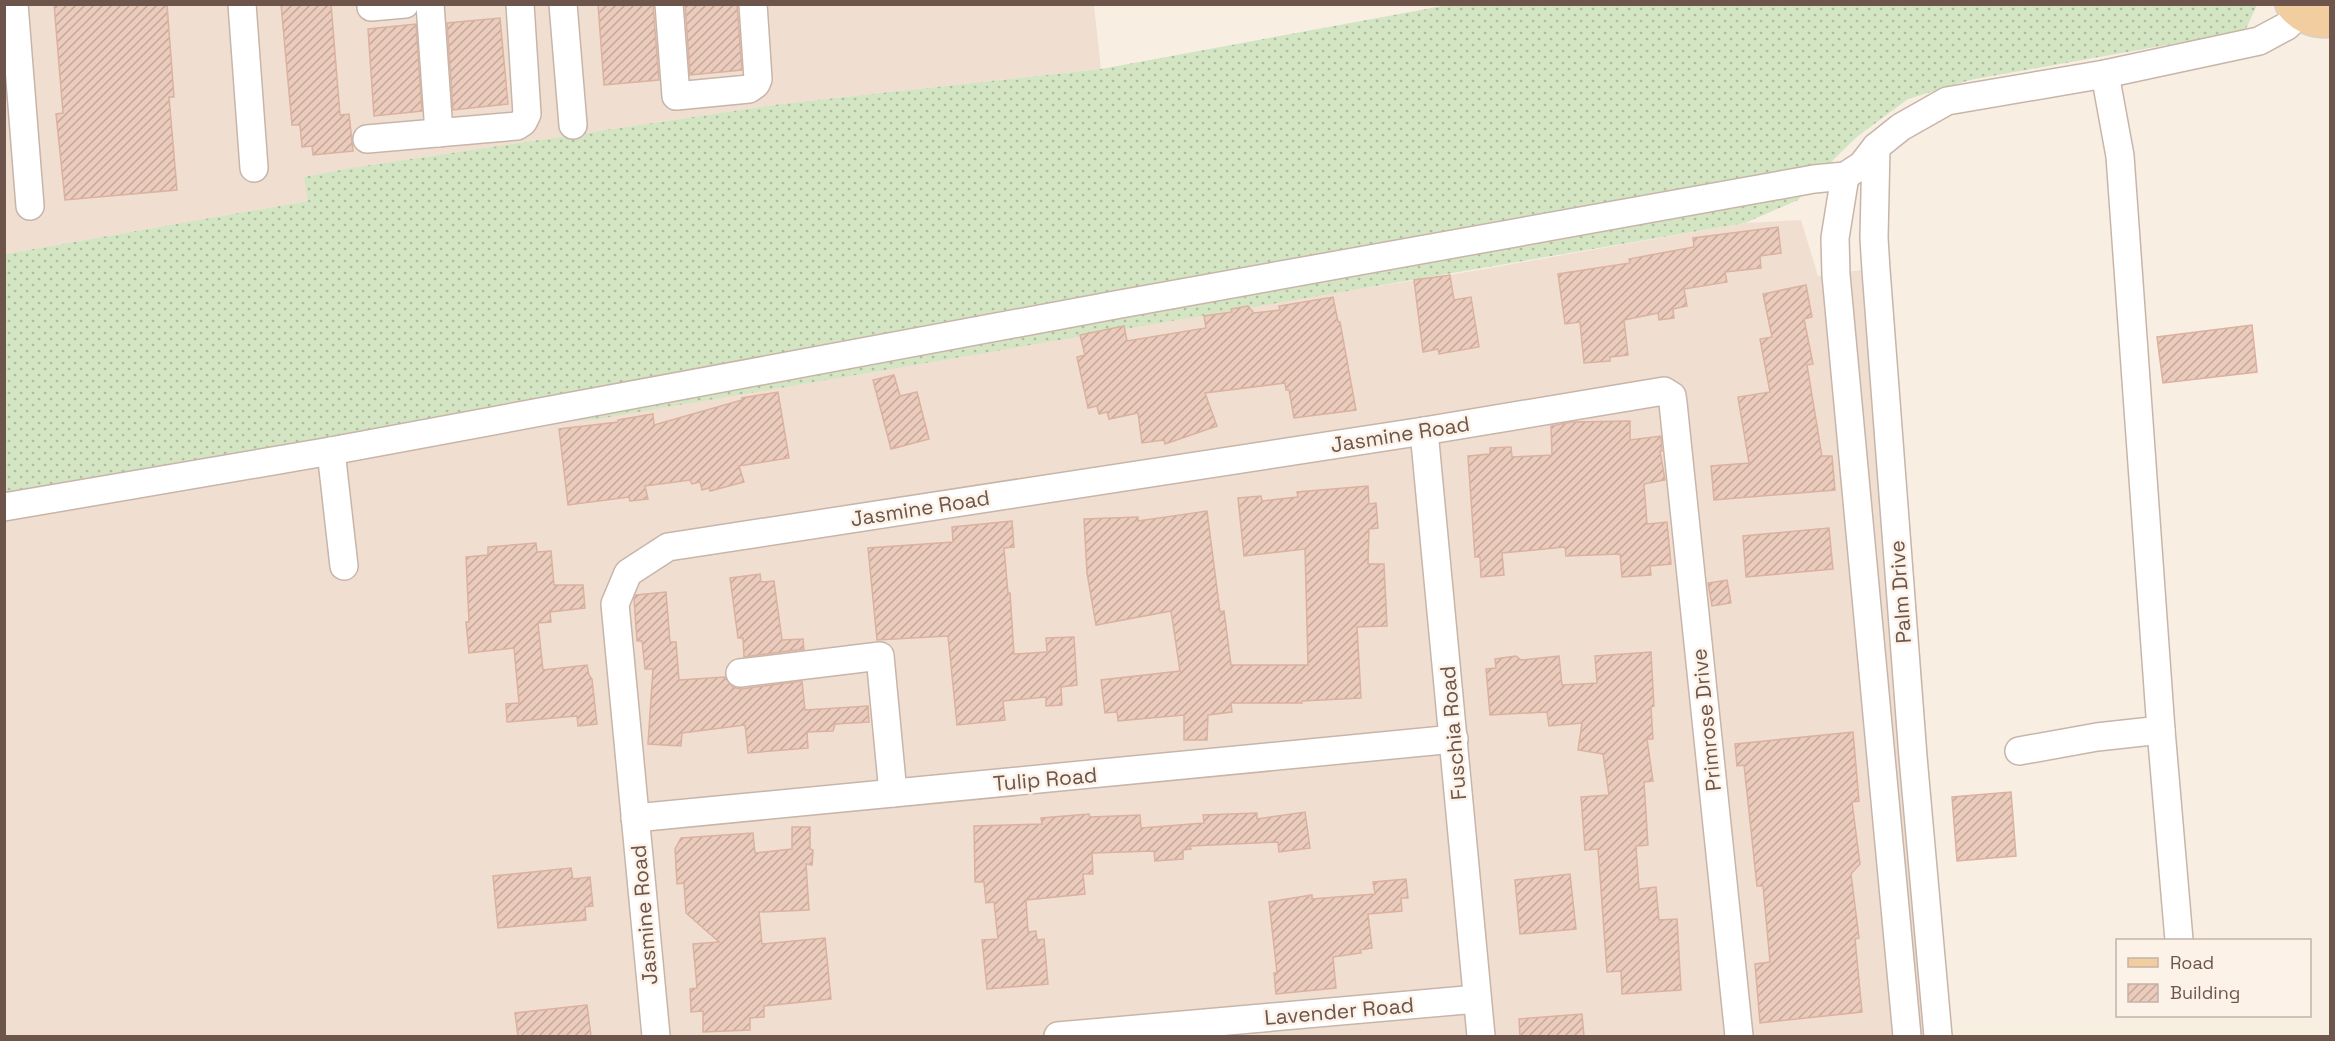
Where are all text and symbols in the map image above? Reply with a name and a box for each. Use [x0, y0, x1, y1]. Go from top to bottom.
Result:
street label: Jasmine Road [1329, 410, 1471, 458]
street label: Jasmine Road [849, 484, 991, 532]
street label: Palm Drive [1883, 539, 1917, 645]
street label: Primrose Drive [1685, 647, 1727, 793]
street label: Fuschia Road [1434, 665, 1472, 801]
street label: Tulip Road [992, 761, 1098, 797]
street label: Jasmine Road [624, 844, 664, 986]
legend [2116, 939, 2311, 1017]
text: Road [2170, 951, 2214, 974]
text: Building [2170, 981, 2240, 1004]
street label: Lavender Road [1263, 991, 1415, 1031]

